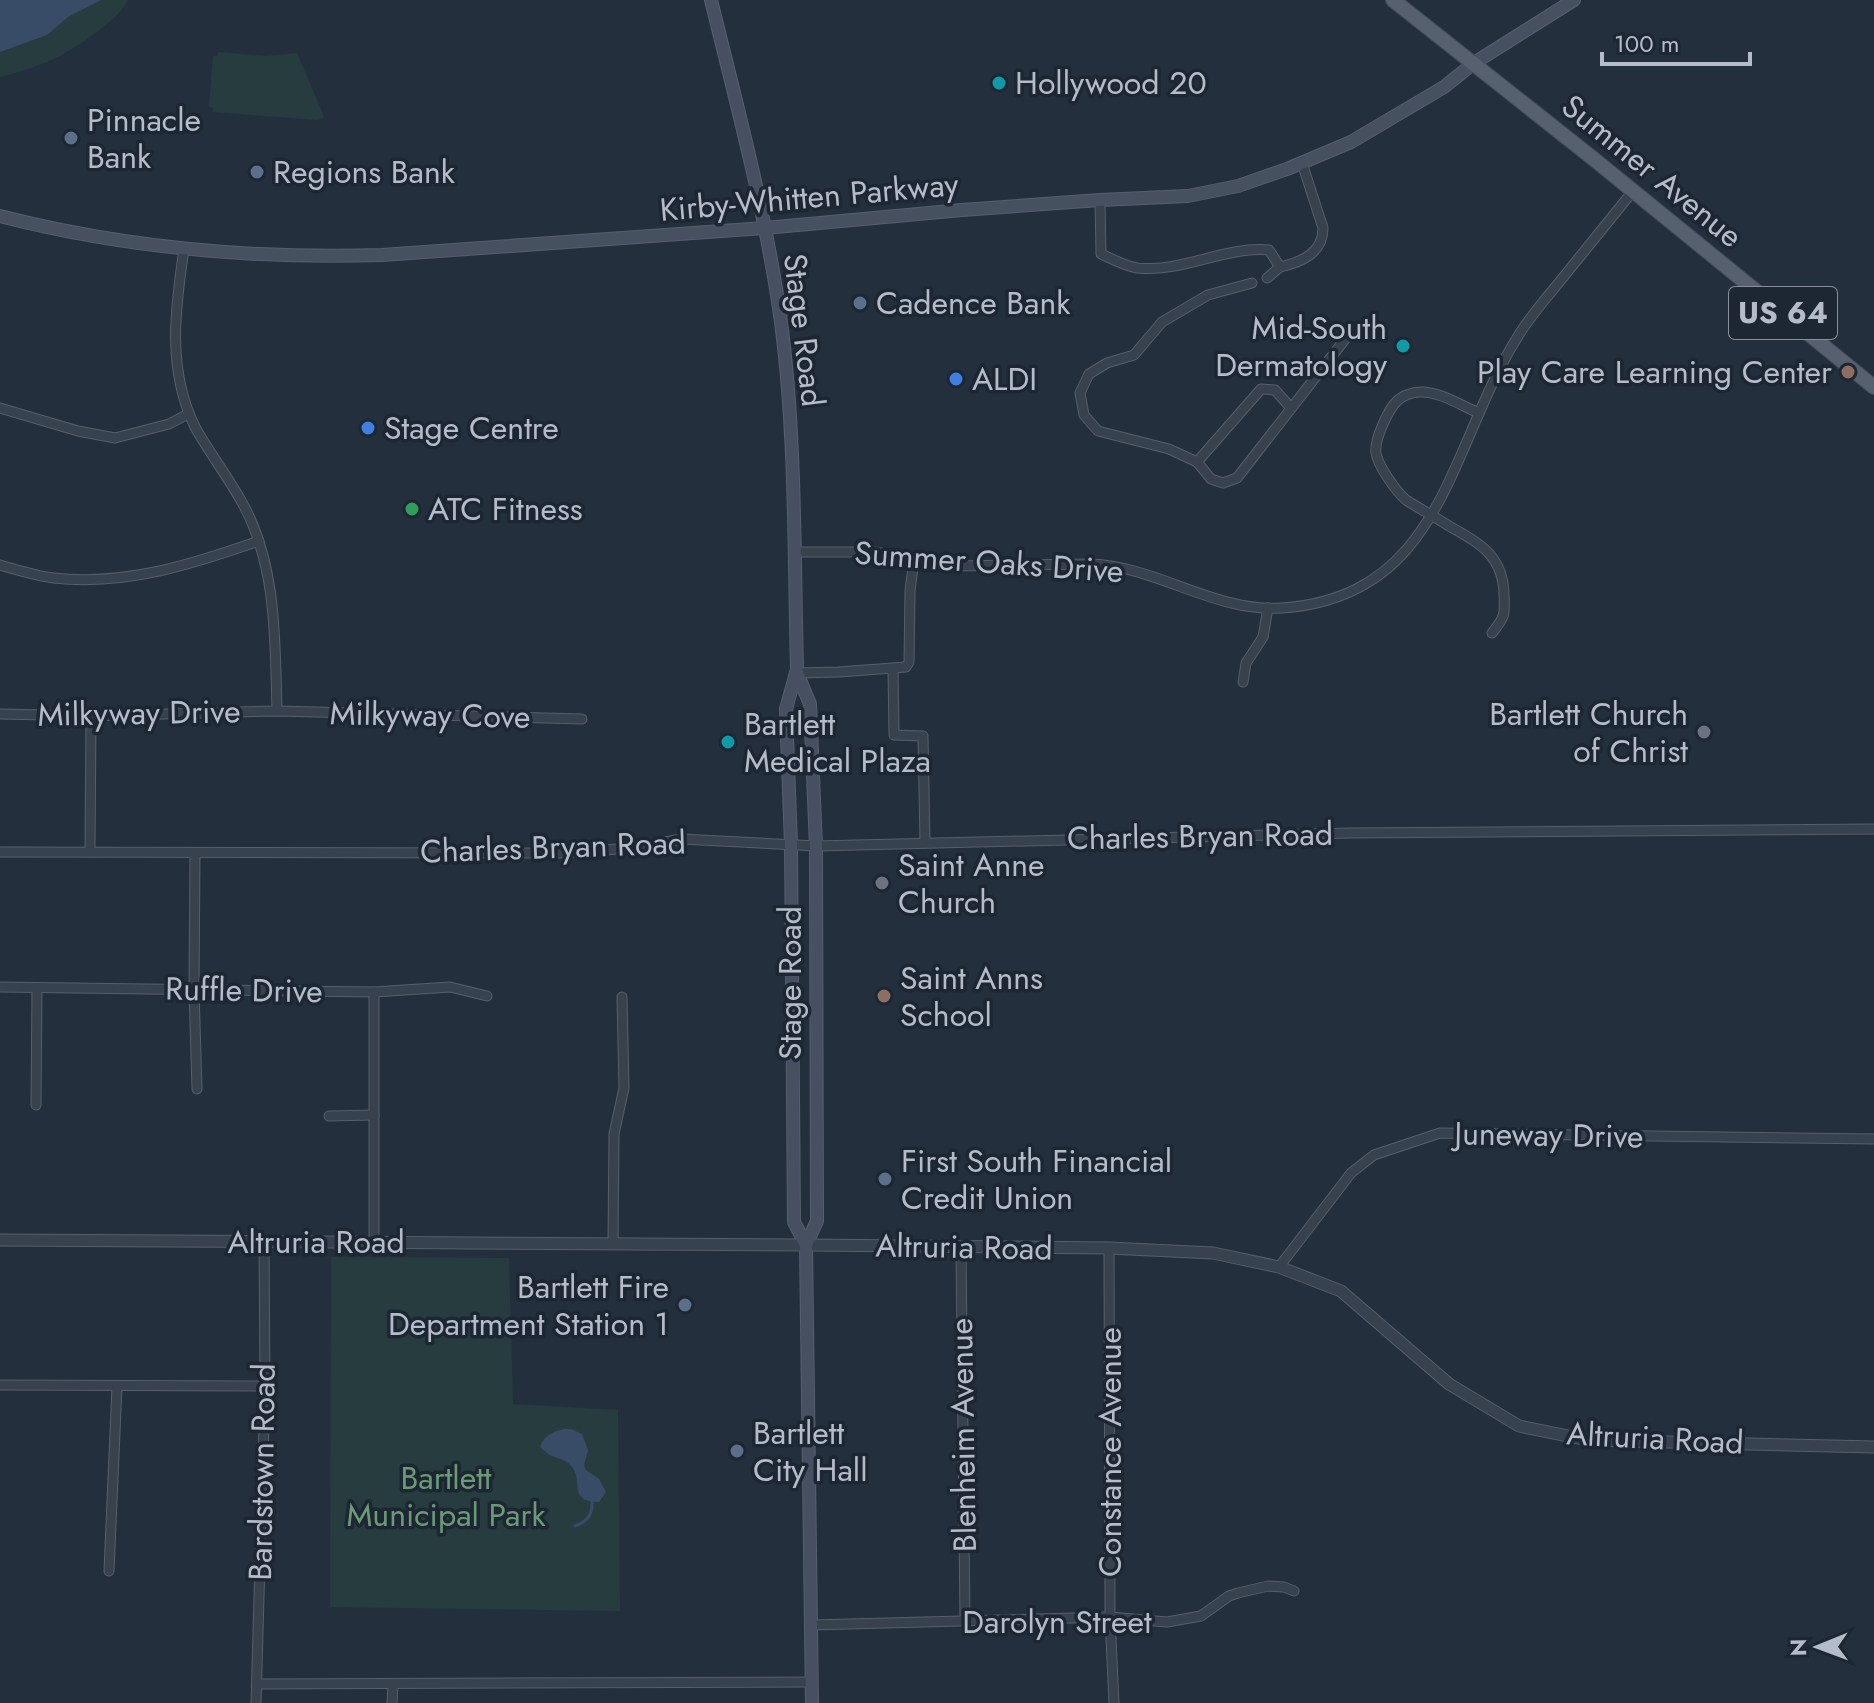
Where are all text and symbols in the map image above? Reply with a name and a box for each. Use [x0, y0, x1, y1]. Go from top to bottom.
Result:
scale bar [1602, 16, 1750, 66]
text: 100 m [1614, 26, 1680, 61]
place label: Hollywood 20 [1015, 60, 1207, 106]
marker: Hollywood 20 [990, 74, 1008, 92]
street label: Summer Avenue [1552, 84, 1752, 258]
place label: Pinnacle Bank [87, 97, 201, 180]
marker: Pinnacle Bank [62, 129, 80, 147]
place label: Regions Bank [273, 149, 456, 195]
street label: Kirby-Whitten Parkway [658, 161, 961, 233]
marker: Regions Bank [248, 163, 266, 181]
street label: Stage Road [772, 251, 836, 409]
place label: Cadence Bank [876, 280, 1071, 326]
road number: US 64 [1729, 287, 1837, 339]
marker: Cadence Bank [851, 294, 869, 312]
place label: Mid-South Dermatology [1215, 305, 1388, 388]
marker: Mid-South Dermatology [1394, 337, 1412, 355]
place label: Play Care Learning Center [1477, 349, 1832, 395]
place label: ALDI [972, 356, 1037, 402]
marker: Play Care Learning Center [1839, 363, 1857, 381]
marker: ALDI [947, 370, 965, 388]
place label: Stage Centre [384, 405, 559, 451]
marker: Stage Centre [359, 419, 377, 437]
place label: ATC Fitness [428, 486, 583, 532]
marker: ATC Fitness [403, 500, 421, 518]
street label: Summer Oaks Drive [853, 530, 1125, 594]
street label: Milkyway Drive [37, 688, 241, 738]
street label: Milkyway Cove [329, 690, 531, 740]
place label: Bartlett Church of Christ [1489, 691, 1688, 774]
place label: Bartlett Medical Plaza [744, 701, 931, 784]
marker: Bartlett Church of Christ [1695, 723, 1713, 741]
marker: Bartlett Medical Plaza [719, 733, 737, 751]
street label: Charles Bryan Road [1067, 811, 1333, 861]
street label: Charles Bryan Road [419, 819, 687, 875]
place label: Saint Anne Church [898, 842, 1045, 925]
marker: Saint Anne Church [873, 874, 891, 892]
street label: Stage Road [767, 906, 813, 1060]
place label: Saint Anns School [900, 955, 1043, 1038]
street label: Ruffle Drive [165, 966, 323, 1014]
marker: Saint Anns School [875, 987, 893, 1005]
street label: Juneway Drive [1450, 1110, 1644, 1160]
place label: First South Financial Credit Union [901, 1138, 1172, 1221]
marker: First South Financial Credit Union [876, 1170, 894, 1188]
street label: Altruria Road [227, 1219, 405, 1265]
street label: Altruria Road [875, 1222, 1053, 1272]
place label: Bartlett Fire Department Station 1 [388, 1264, 669, 1347]
marker: Bartlett Fire Department Station 1 [676, 1296, 694, 1314]
street label: Blenheim Avenue [938, 1317, 988, 1553]
street label: Constance Avenue [1087, 1327, 1133, 1577]
street label: Bardstown Road [237, 1363, 287, 1581]
place label: Bartlett City Hall [753, 1410, 868, 1493]
street label: Altruria Road [1565, 1410, 1745, 1466]
marker: Bartlett City Hall [728, 1442, 746, 1460]
park label: Bartlett Municipal Park [346, 1455, 546, 1538]
street label: Darolyn Street [962, 1599, 1152, 1645]
north arrow [1778, 1607, 1858, 1687]
text: N [1782, 1638, 1814, 1656]

